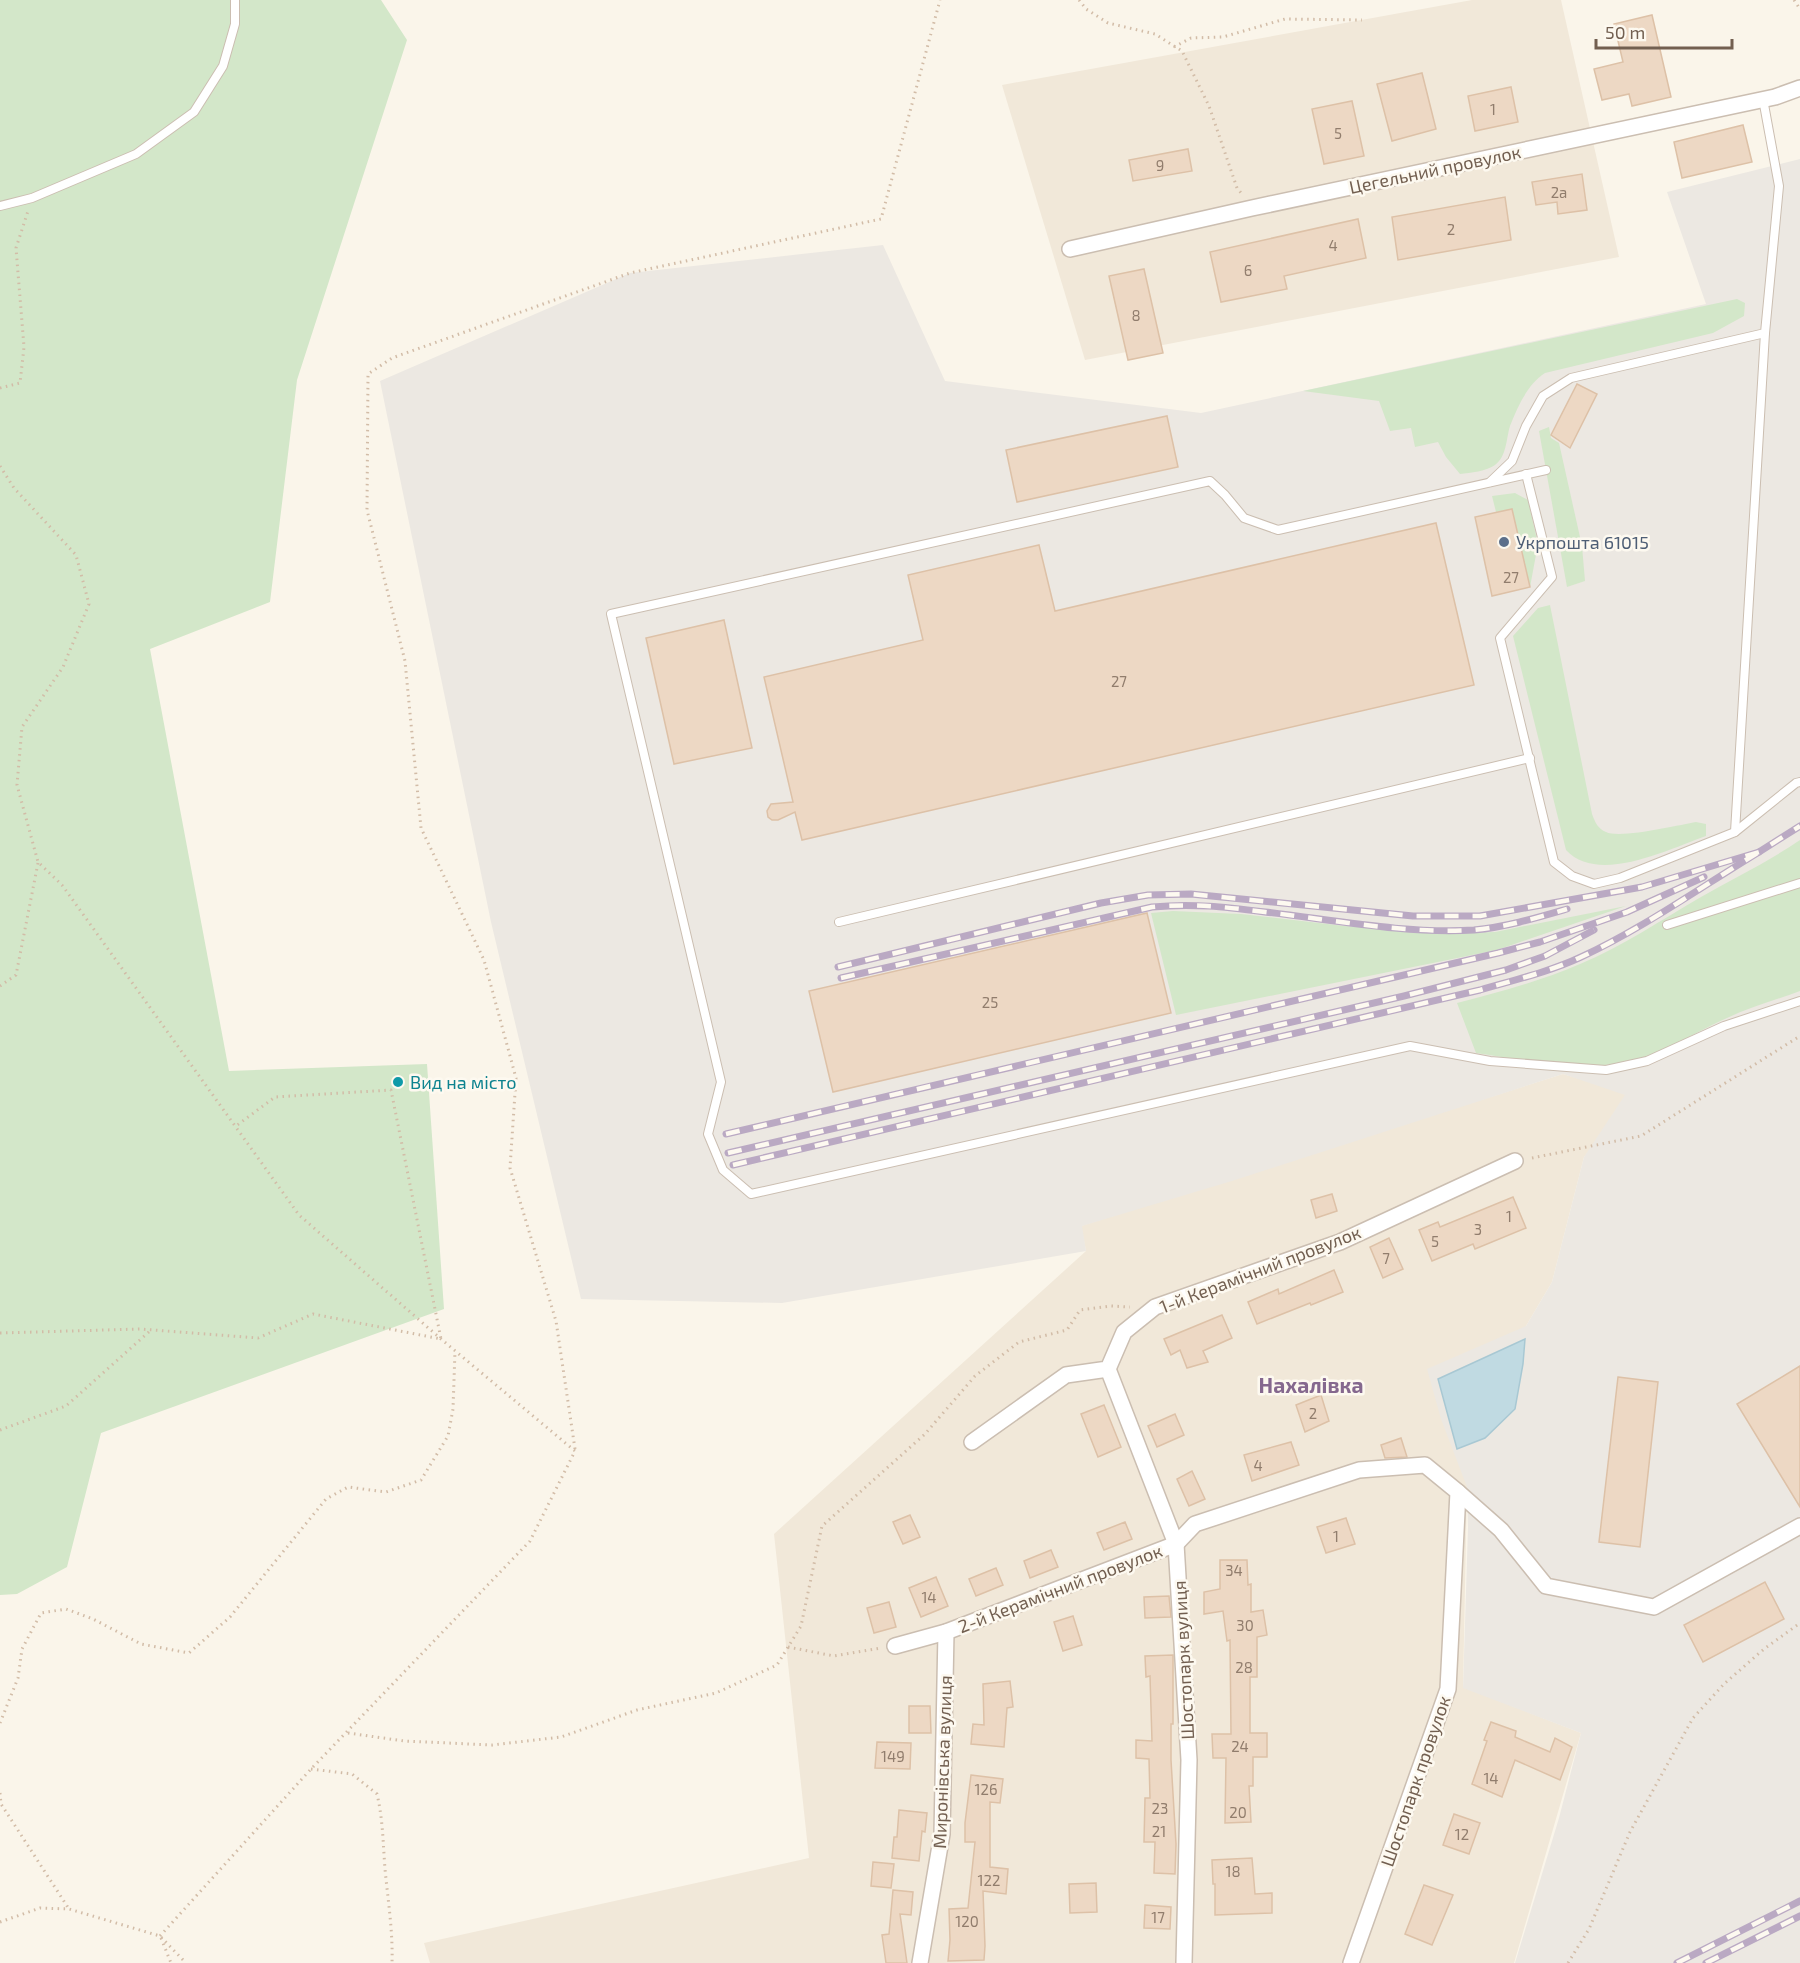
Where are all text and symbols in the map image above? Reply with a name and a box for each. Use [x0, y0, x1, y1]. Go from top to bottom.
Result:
scale bar [1596, 12, 1732, 50]
text: 50 m [1605, 21, 1645, 43]
house number: 1 [1490, 100, 1496, 118]
house number: 5 [1334, 124, 1342, 142]
street label: Цегельний провулок [1347, 140, 1523, 198]
house number: 9 [1156, 156, 1164, 174]
house number: 2а [1551, 183, 1567, 201]
house number: 2 [1447, 220, 1455, 238]
house number: 4 [1328, 236, 1338, 254]
house number: 6 [1244, 261, 1252, 279]
house number: 8 [1131, 306, 1141, 324]
place label: Укрпошта 61015 [1516, 531, 1649, 553]
marker: Укрпошта 61015 [1497, 535, 1511, 549]
house number: 27 [1503, 568, 1519, 586]
house number: 27 [1111, 672, 1127, 690]
house number: 25 [982, 993, 998, 1011]
place label: Вид на місто [410, 1071, 517, 1093]
marker: Вид на місто [391, 1075, 405, 1089]
house number: 1 [1506, 1207, 1512, 1225]
street label: 1-й Керамічний провулок [1156, 1220, 1364, 1318]
house number: 3 [1474, 1220, 1482, 1238]
house number: 5 [1431, 1232, 1439, 1250]
house number: 7 [1382, 1249, 1390, 1267]
district label: Нахалівка [1259, 1372, 1363, 1397]
house number: 2 [1309, 1404, 1317, 1422]
house number: 4 [1253, 1456, 1263, 1474]
house number: 1 [1333, 1527, 1339, 1545]
street label: 2-й Керамічний провулок [955, 1539, 1165, 1637]
house number: 34 [1225, 1561, 1243, 1579]
street label: Шостопарк вулиця [1168, 1580, 1198, 1740]
house number: 14 [921, 1588, 937, 1606]
house number: 30 [1236, 1616, 1254, 1634]
house number: 28 [1235, 1658, 1253, 1676]
street label: Миронівська вулиця [928, 1675, 956, 1849]
street label: Шостопарк провулок [1375, 1692, 1455, 1869]
house number: 24 [1231, 1737, 1249, 1755]
house number: 149 [881, 1747, 905, 1765]
house number: 14 [1483, 1769, 1499, 1787]
house number: 126 [975, 1780, 997, 1798]
house number: 23 [1152, 1799, 1168, 1817]
house number: 20 [1229, 1803, 1247, 1821]
house number: 21 [1152, 1822, 1166, 1840]
house number: 12 [1455, 1825, 1469, 1843]
house number: 18 [1225, 1862, 1241, 1880]
house number: 122 [978, 1871, 1000, 1889]
house number: 17 [1151, 1908, 1165, 1926]
house number: 120 [955, 1912, 979, 1930]

